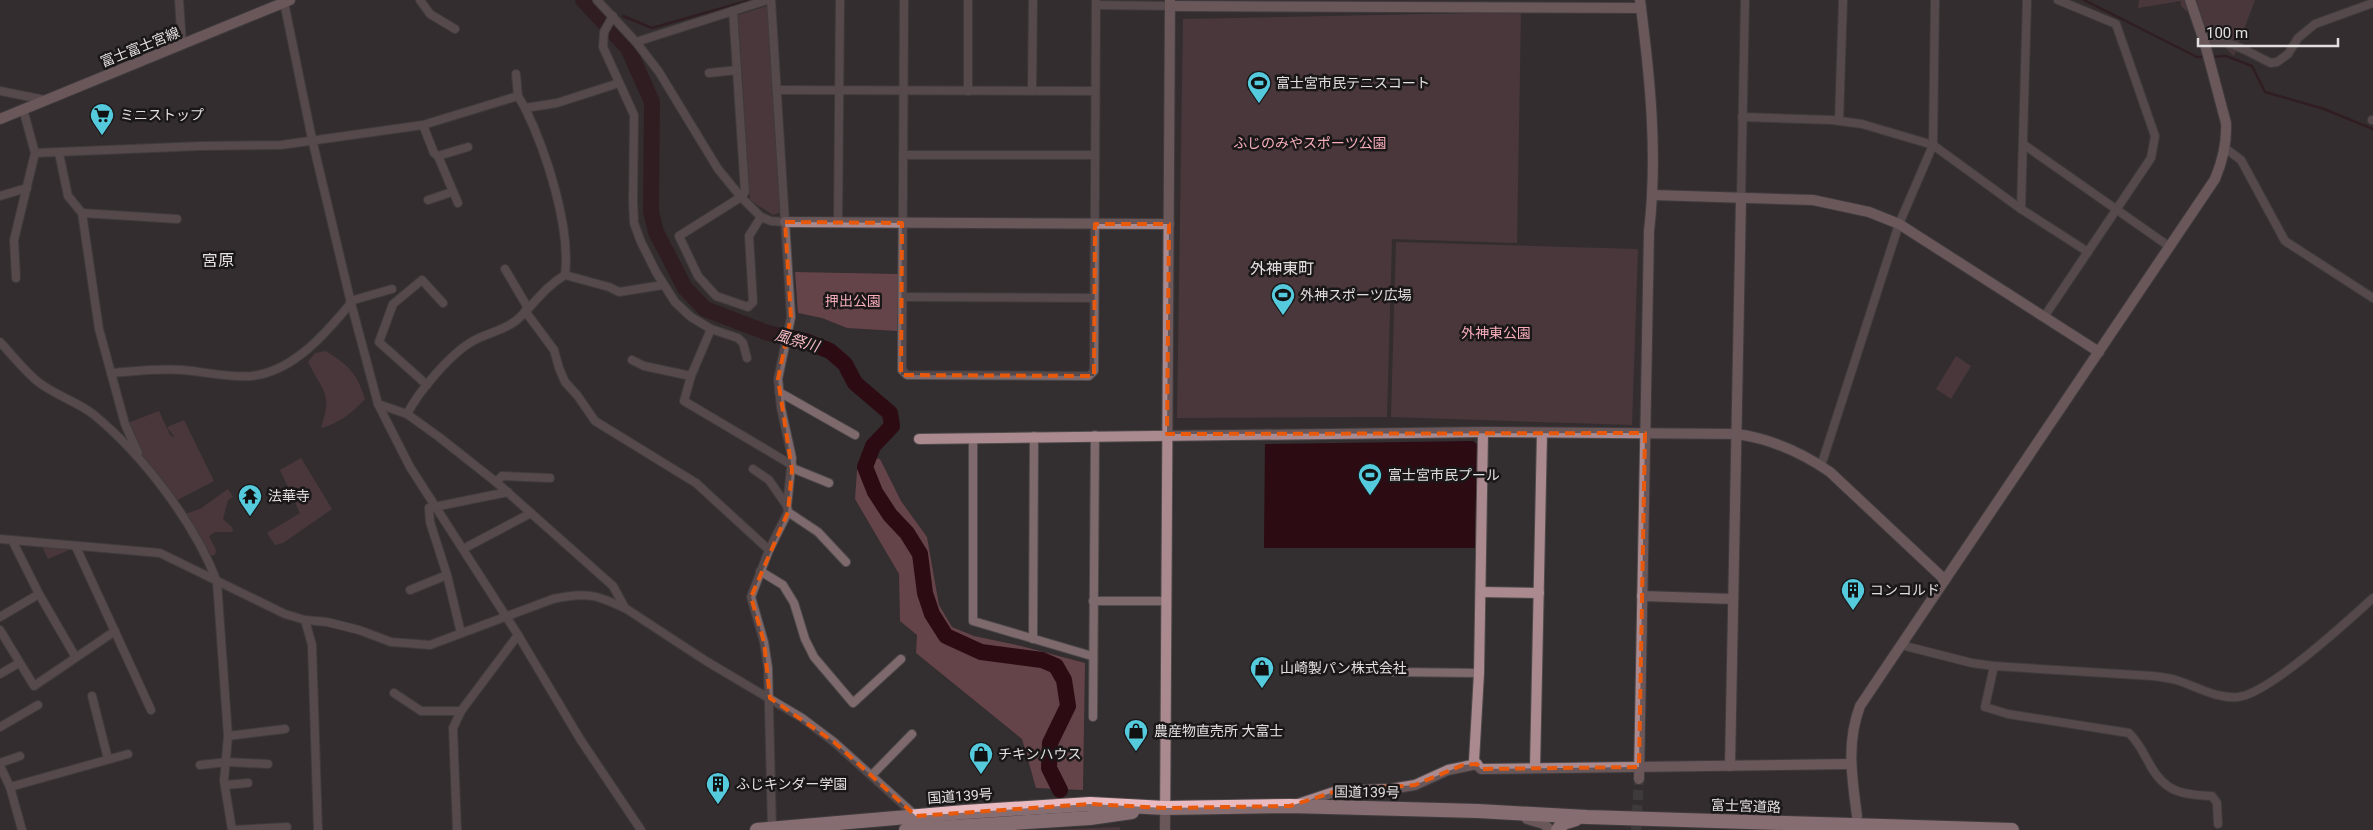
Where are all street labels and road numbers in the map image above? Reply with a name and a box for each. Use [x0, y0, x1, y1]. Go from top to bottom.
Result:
street label: 富士富士宮線 [98, 24, 182, 70]
street label: 国道139号 [1334, 783, 1400, 801]
street label: 国道139号 [927, 786, 993, 806]
street label: 富士宮道路 [1711, 797, 1781, 815]

